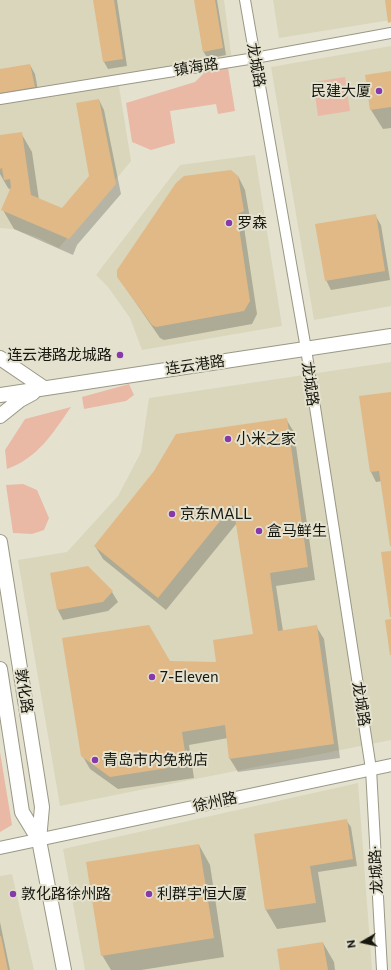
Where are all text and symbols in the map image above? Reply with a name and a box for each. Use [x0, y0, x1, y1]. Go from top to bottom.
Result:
street label: 龙城路 [243, 41, 269, 89]
street label: 镇海路 [172, 55, 220, 79]
place label: 民建大厦 [311, 82, 371, 100]
marker: 民建大厦 [374, 86, 384, 96]
place label: 罗森 [237, 214, 267, 232]
marker: 罗森 [224, 218, 234, 228]
place label: 连云港路龙城路 [7, 346, 112, 364]
marker: 连云港路龙城路 [115, 350, 125, 360]
street label: 连云港路 [164, 352, 226, 378]
street label: 龙城路 [298, 360, 322, 408]
place label: 小米之家 [236, 430, 296, 448]
marker: 小米之家 [223, 434, 233, 444]
place label: 京东MALL [180, 505, 252, 523]
marker: 京东MALL [167, 509, 177, 519]
place label: 盒马鲜生 [267, 522, 327, 540]
marker: 盒马鲜生 [254, 526, 264, 536]
street label: 敦化路 [12, 667, 36, 715]
place label: 7-Eleven [160, 668, 219, 686]
marker: 7-Eleven [147, 672, 157, 682]
street label: 龙城路 [349, 680, 373, 728]
place label: 青岛市内免税店 [103, 751, 208, 769]
marker: 青岛市内免税店 [90, 755, 100, 765]
street label: 徐州路 [191, 789, 239, 815]
street label: 龙城路· [366, 845, 386, 895]
place label: 敦化路徐州路 [21, 885, 111, 903]
place label: 利群宇恒大厦 [157, 885, 247, 903]
marker: 敦化路徐州路 [8, 889, 18, 899]
marker: 利群宇恒大厦 [144, 889, 154, 899]
north arrow [343, 922, 383, 962]
text: N [344, 939, 358, 949]

